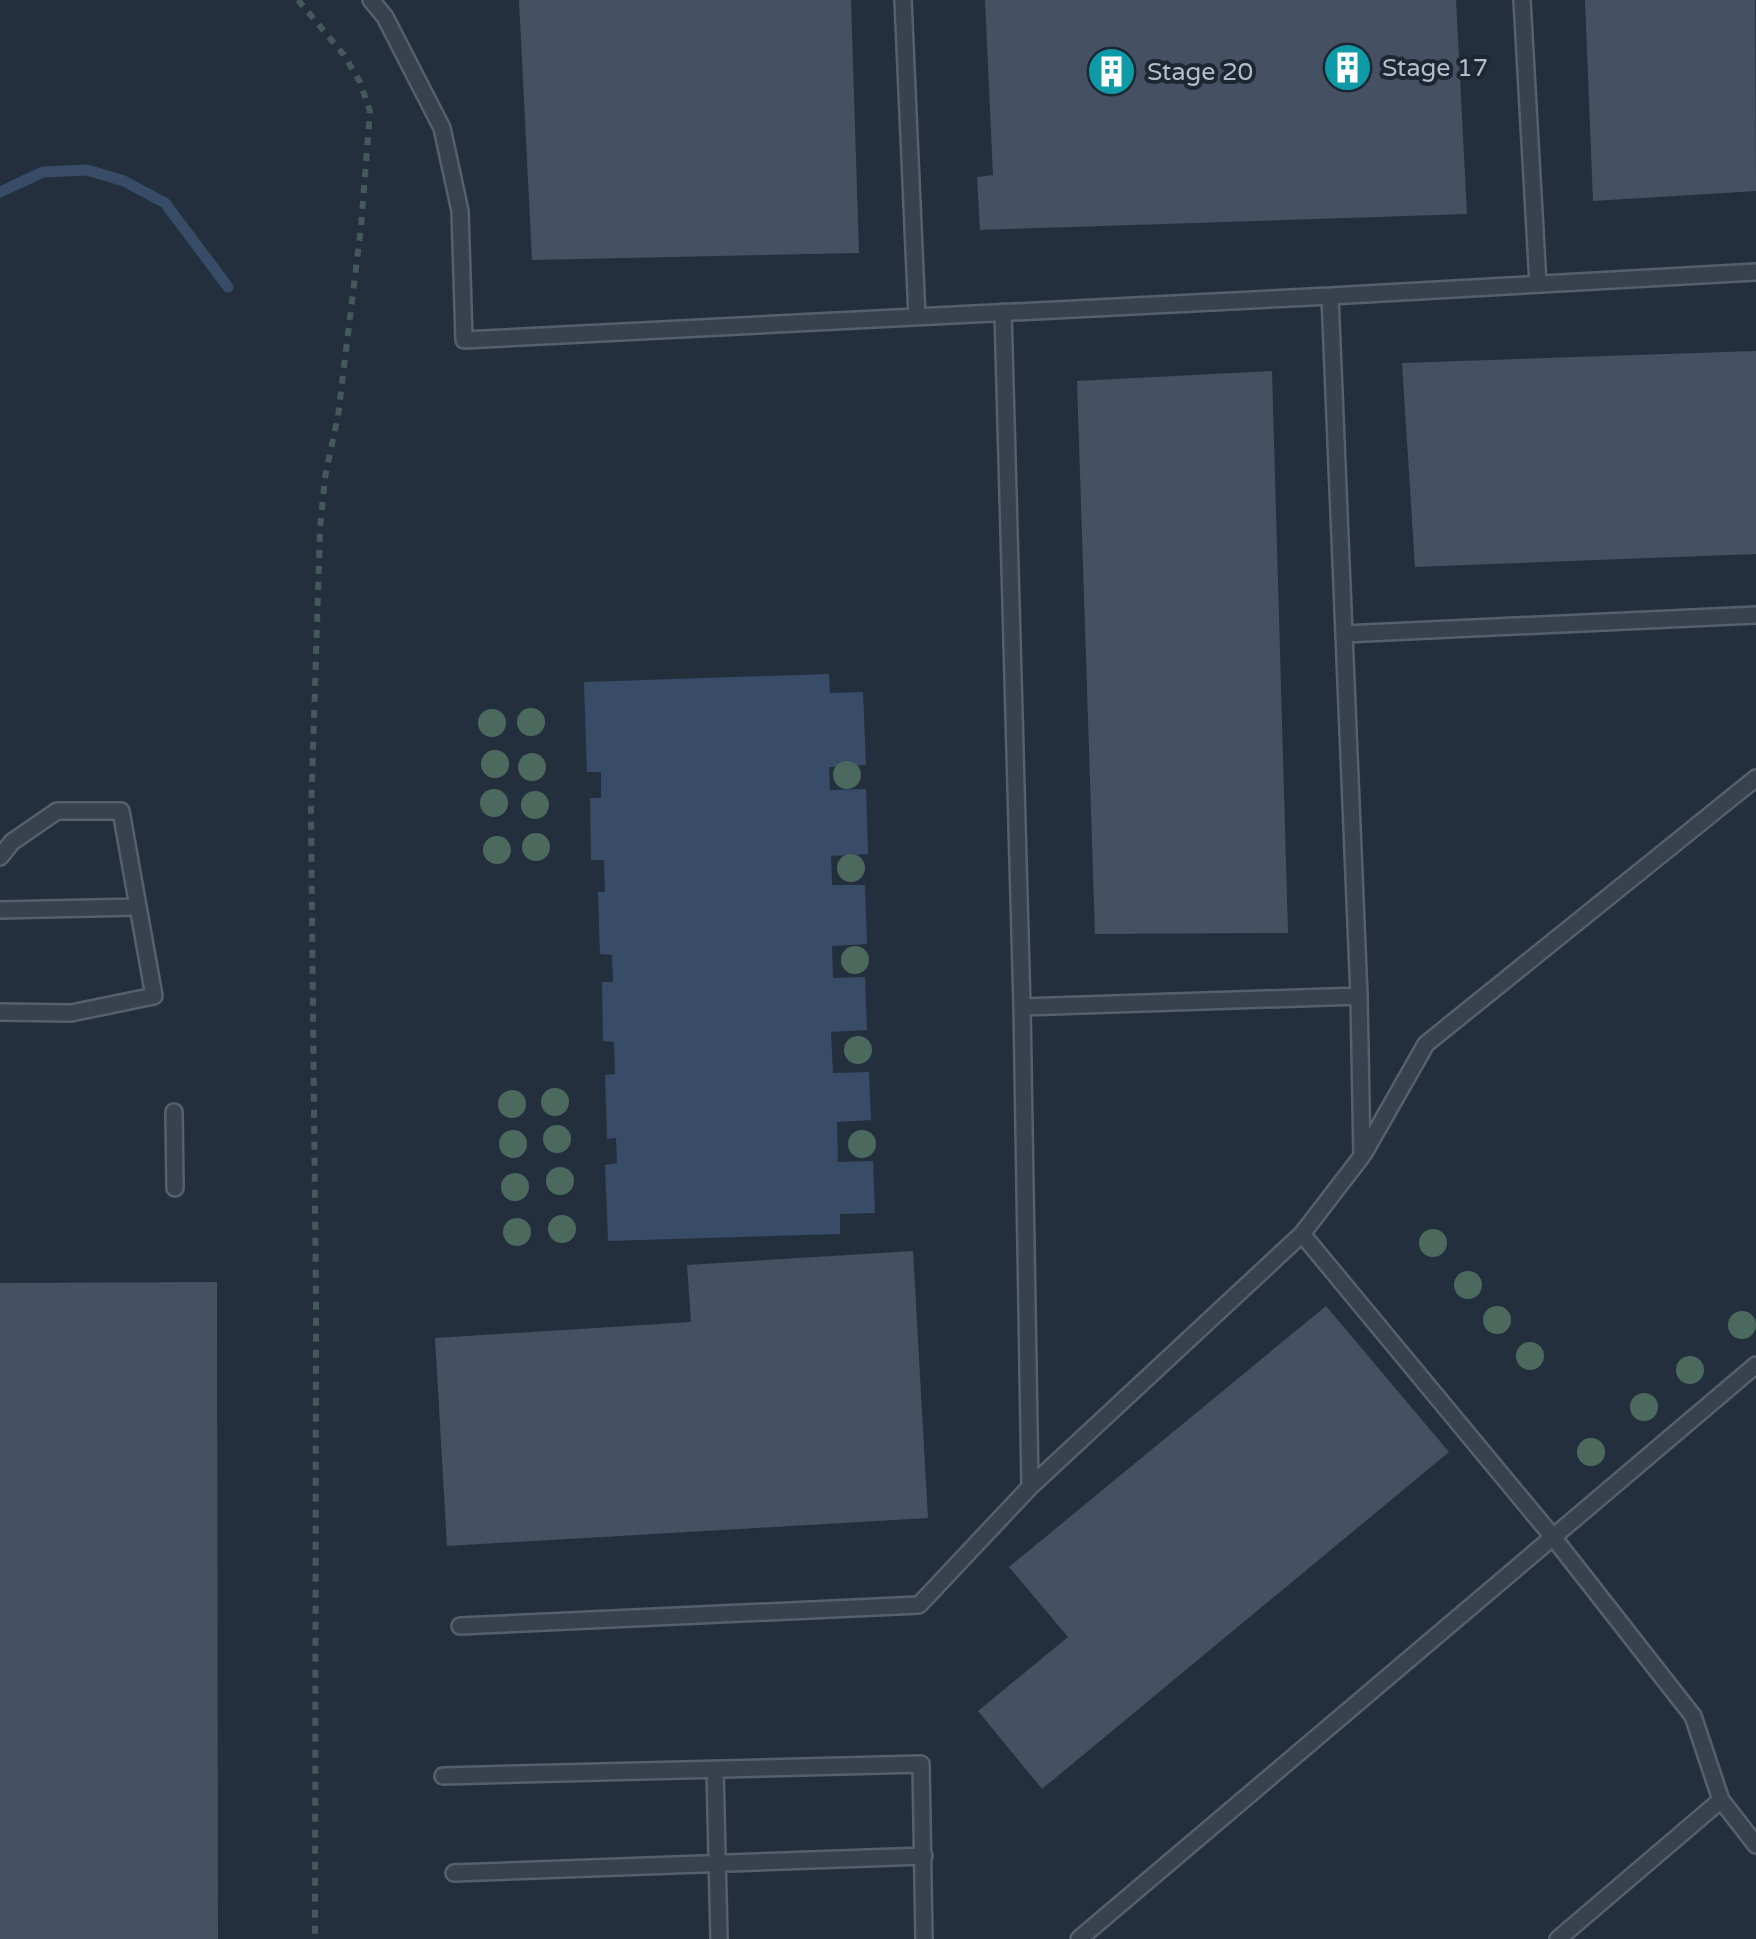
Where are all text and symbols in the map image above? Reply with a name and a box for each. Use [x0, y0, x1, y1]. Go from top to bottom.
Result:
building icon: Stage 17 [1321, 41, 1373, 93]
building icon: Stage 20 [1086, 45, 1138, 97]
place label: Stage 17 [1382, 53, 1488, 83]
place label: Stage 20 [1147, 57, 1253, 87]

